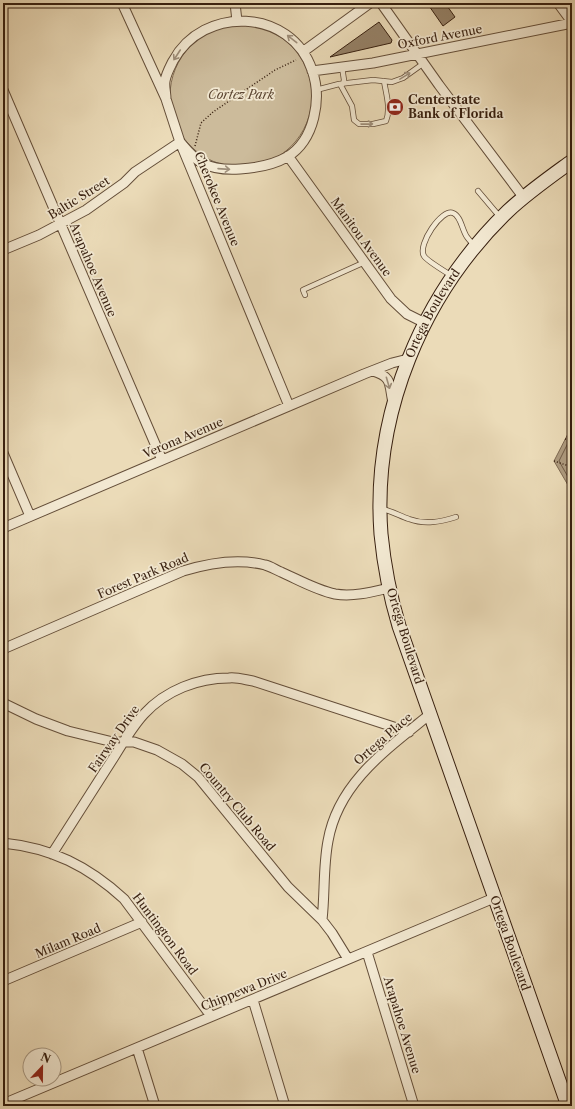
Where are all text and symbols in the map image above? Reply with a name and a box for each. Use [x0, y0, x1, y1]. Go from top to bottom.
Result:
street label: Oxford Avenue [396, 21, 484, 52]
one-way arrow [286, 35, 297, 43]
one-way arrow [173, 49, 181, 61]
one-way arrow [399, 71, 411, 79]
park label: Cortez Park [208, 87, 275, 102]
place label: Centerstate Bank of Florida [408, 92, 505, 121]
bank icon: Centerstate Bank of Florida [385, 97, 405, 117]
one-way arrow [360, 120, 373, 128]
street label: Cherokee Avenue [192, 149, 243, 249]
one-way arrow [217, 165, 230, 172]
street label: Baltic Street [45, 172, 113, 222]
street label: Manitou Avenue [328, 194, 395, 279]
street label: Arapahoe Avenue [66, 220, 120, 319]
street label: Ortega Boulevard [402, 265, 463, 360]
one-way arrow [385, 377, 392, 390]
street label: Verona Avenue [140, 414, 225, 462]
street label: Forest Park Road [95, 549, 191, 602]
street label: Ortega Boulevard [384, 586, 427, 686]
street label: Fairway Drive [85, 702, 142, 775]
street label: Ortega Place [350, 709, 415, 768]
street label: Country Club Road [196, 759, 279, 854]
street label: Huntington Road [130, 890, 202, 978]
street label: Ortega Boulevard [487, 893, 534, 993]
street label: Milam Road [33, 920, 103, 961]
street label: Chippewa Drive [198, 965, 289, 1014]
street label: Arapahoe Avenue [380, 973, 424, 1076]
north arrow [22, 1047, 62, 1087]
text: N [39, 1049, 53, 1066]

